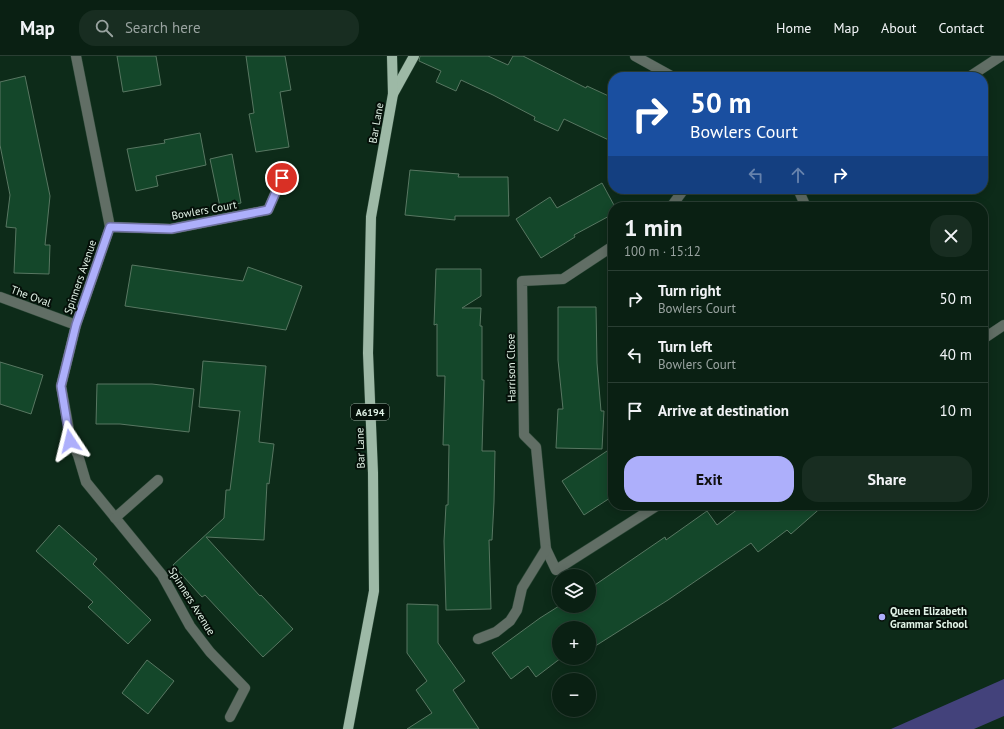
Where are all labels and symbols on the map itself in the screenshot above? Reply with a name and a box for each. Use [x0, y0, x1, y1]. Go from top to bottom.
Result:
street label: Bar Lane [366, 101, 387, 144]
pin [265, 161, 299, 195]
street label: Bowlers Court [170, 197, 238, 223]
street label: Spinners Avenue [61, 238, 99, 316]
street label: The Oval [9, 282, 54, 310]
street label: Harrison Close [503, 333, 519, 402]
road number: A6194 [351, 404, 389, 420]
position arrow [49, 420, 91, 462]
street label: Bar Lane [352, 427, 368, 469]
street label: Spinners Avenue [165, 564, 219, 638]
place label: Queen Elizabeth Grammar School [890, 604, 968, 631]
marker: Queen Elizabeth Grammar School [877, 612, 887, 622]

